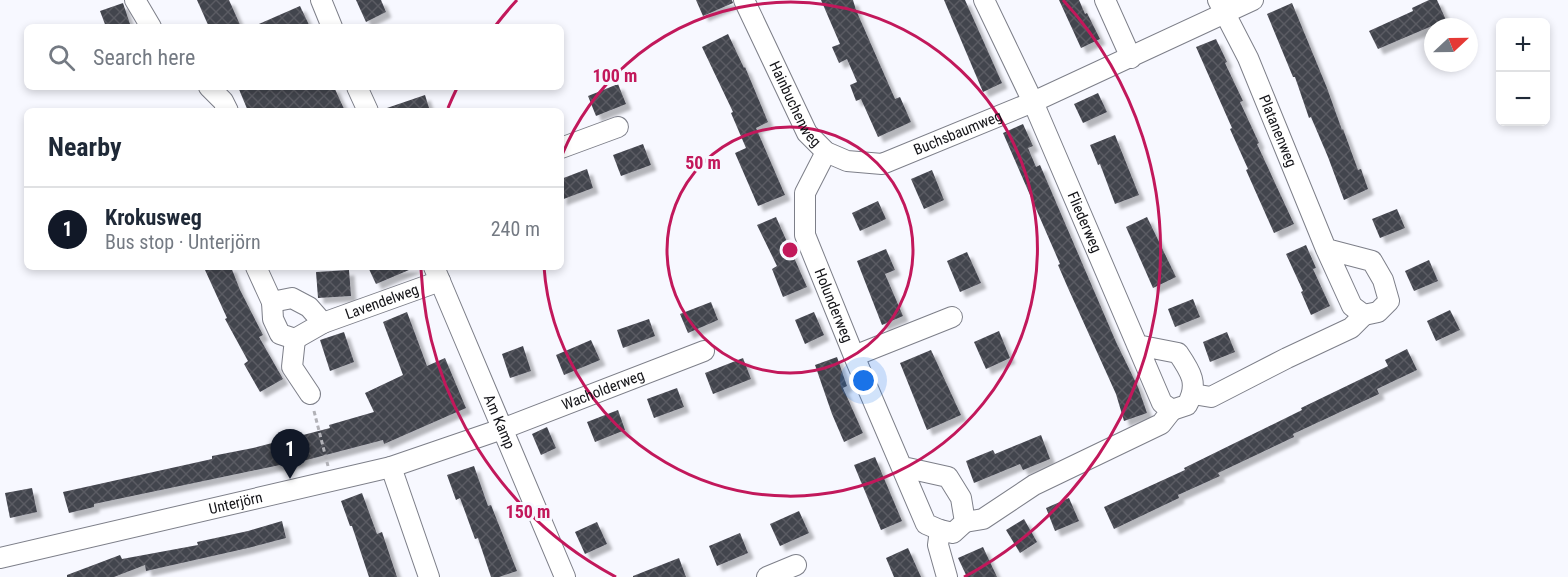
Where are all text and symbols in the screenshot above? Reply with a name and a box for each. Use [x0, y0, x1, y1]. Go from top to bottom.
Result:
north arrow [1424, 18, 1478, 72]
map controls [1496, 18, 1550, 126]
button: + [1496, 18, 1550, 72]
search box [24, 24, 564, 90]
icon: search [45, 41, 78, 74]
text: Search here [93, 45, 195, 70]
street label: Hainbuchenweg [765, 58, 825, 151]
text: 100 m [593, 65, 637, 86]
button: − [1496, 72, 1550, 126]
street label: Platanenweg [1255, 92, 1301, 170]
street label: Buchsbaumweg [911, 107, 1005, 159]
text: Nearby [48, 132, 122, 162]
text: 50 m [685, 152, 721, 173]
street label: Fliederweg [1064, 189, 1106, 255]
text: Krokusweg [105, 205, 202, 230]
text: 1 [62, 217, 73, 241]
text: 240 m [491, 217, 540, 241]
text: Bus stop · Unterjörn [105, 230, 261, 254]
centre of rings [780, 240, 800, 260]
street label: Holunderweg [810, 266, 857, 345]
street label: Lavendelweg [343, 280, 421, 323]
street label: Wacholderweg [559, 366, 647, 414]
your location [849, 366, 878, 395]
street label: Am Kamp [480, 392, 519, 452]
pin: 1 [270, 430, 310, 479]
street label: Unterjörn [207, 488, 264, 518]
text: 150 m [506, 501, 550, 522]

